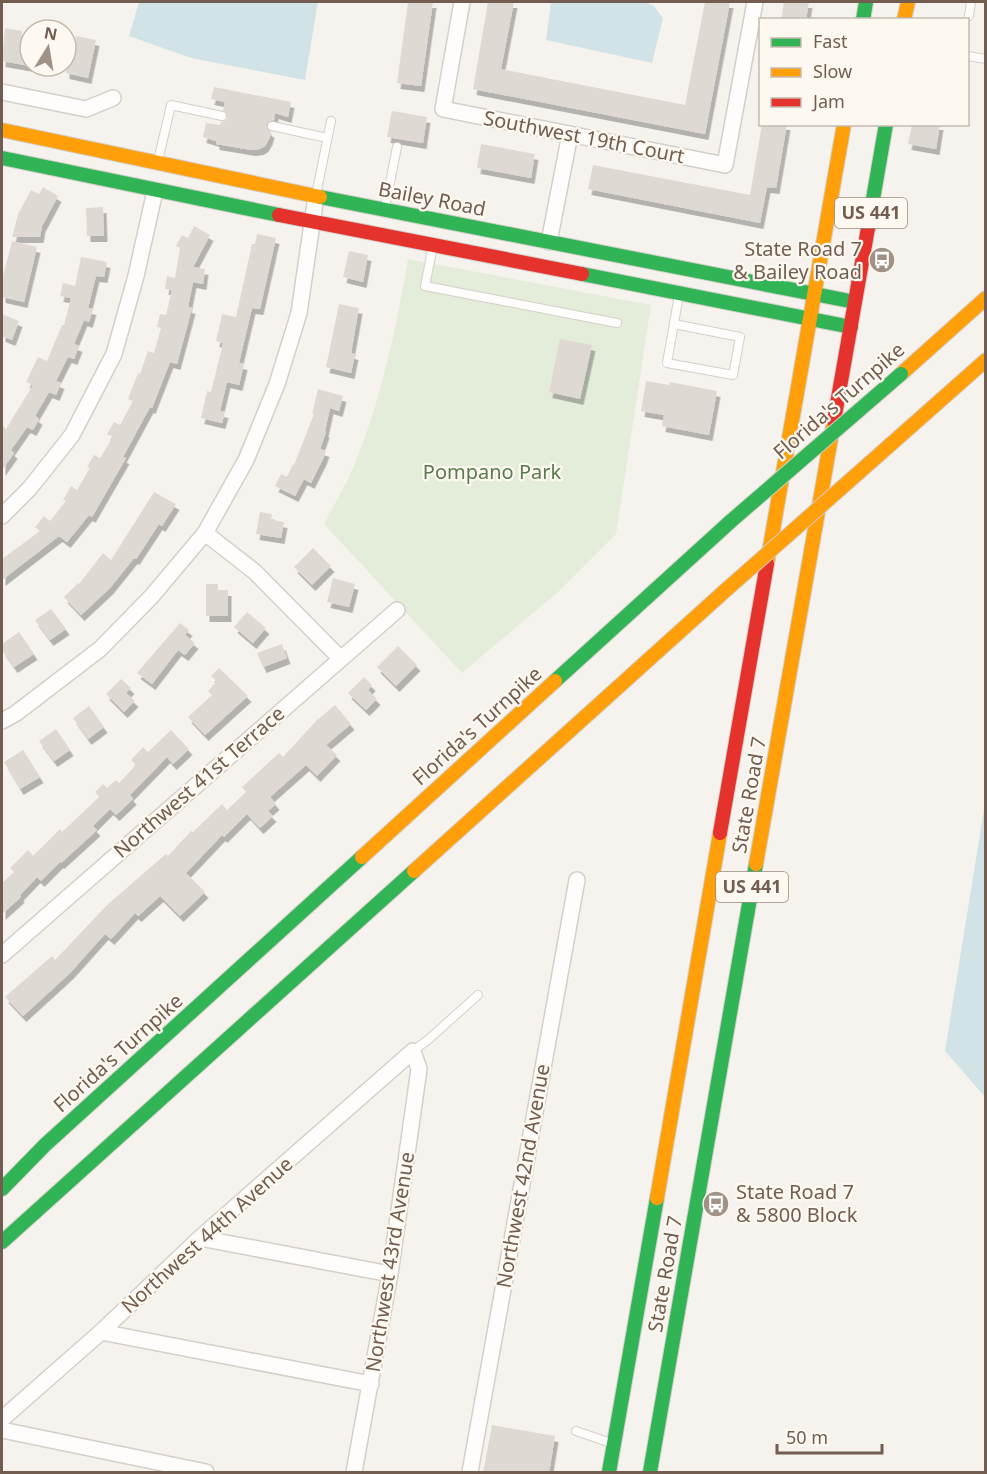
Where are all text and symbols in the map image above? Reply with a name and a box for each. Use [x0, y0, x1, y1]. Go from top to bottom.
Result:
north arrow [18, 18, 78, 78]
legend [759, 18, 969, 126]
text: N [42, 21, 59, 45]
text: Fast [813, 29, 848, 53]
text: Slow [813, 59, 852, 83]
text: Jam [811, 89, 845, 113]
street label: Southwest 19th Court [481, 104, 687, 169]
street label: Bailey Road [376, 175, 488, 222]
road number: US 441 [835, 198, 907, 228]
place label: State Road 7 & Bailey Road [733, 235, 862, 285]
bus stop icon: State Road 7 & Bailey Road [867, 245, 897, 275]
street label: Florida's Turnpike [767, 336, 910, 465]
park label: Pompano Park [423, 458, 561, 485]
street label: Florida's Turnpike [406, 660, 547, 791]
street label: Northwest 41st Terrace [107, 700, 290, 863]
street label: State Road 7 [725, 735, 772, 855]
road number: US 441 [716, 872, 788, 902]
street label: Florida's Turnpike [47, 987, 188, 1118]
street label: Northwest 42nd Avenue [489, 1062, 556, 1290]
street label: Northwest 44th Avenue [115, 1150, 298, 1319]
street label: Northwest 43rd Avenue [359, 1150, 420, 1374]
place label: State Road 7 & 5800 Block [736, 1178, 858, 1228]
bus stop icon: State Road 7 & 5800 Block [701, 1189, 731, 1219]
street label: State Road 7 [641, 1214, 688, 1334]
scale bar [777, 1417, 882, 1455]
text: 50 m [786, 1425, 828, 1449]

